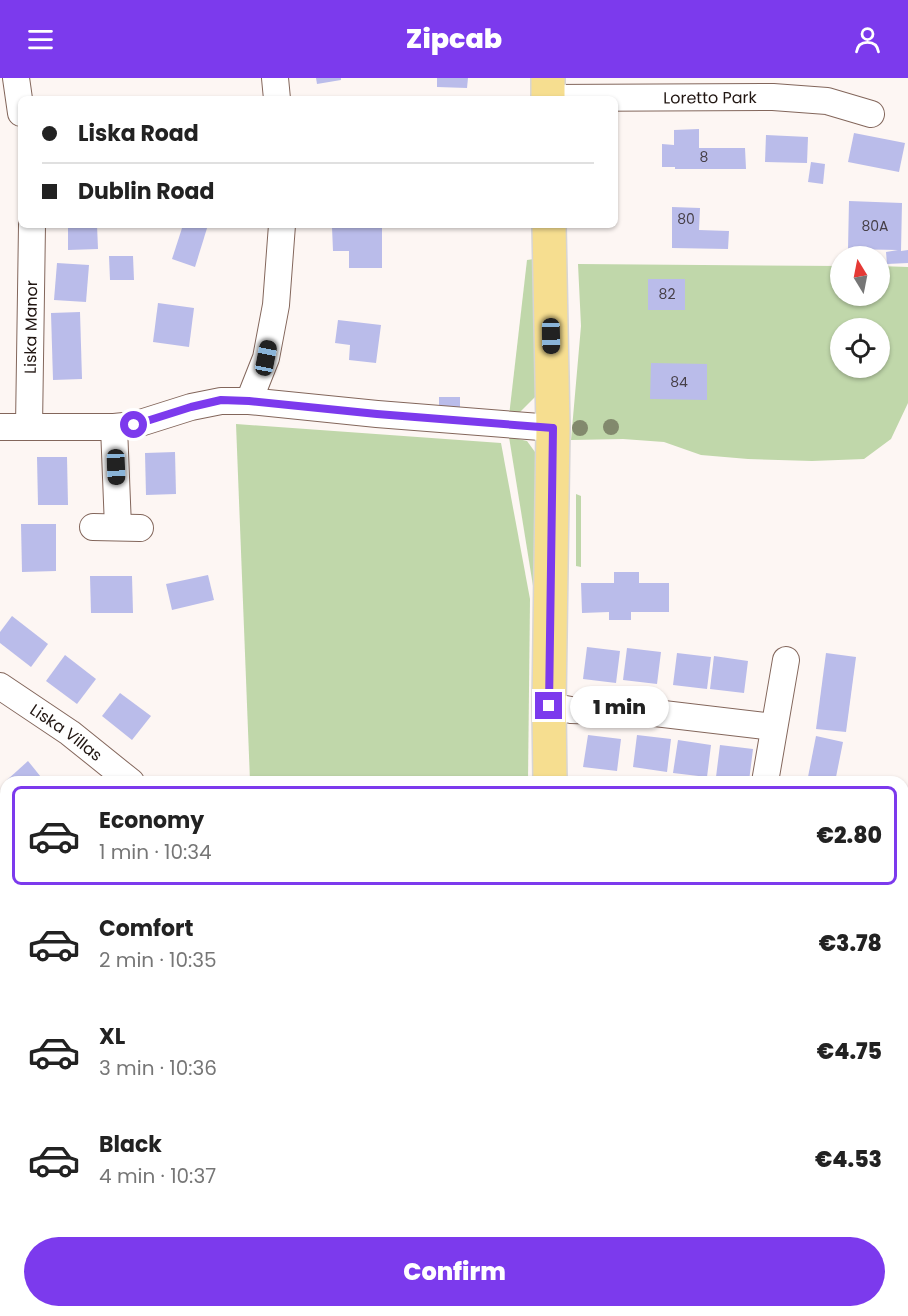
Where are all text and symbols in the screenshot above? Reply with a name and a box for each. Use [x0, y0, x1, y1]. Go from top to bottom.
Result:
text: Zipcab [406, 20, 502, 57]
icon: menu [24, 23, 57, 56]
icon: person [851, 23, 884, 56]
street label: Loretto Park [663, 86, 758, 109]
text: Liska Road [78, 118, 199, 149]
house number: 8 [700, 147, 709, 167]
text: Dublin Road [78, 176, 214, 207]
house number: 80 [677, 209, 695, 229]
house number: 80A [861, 216, 889, 236]
north arrow [830, 246, 890, 306]
map controls [830, 246, 890, 378]
street label: Liska Manor [18, 280, 43, 374]
house number: 82 [659, 284, 675, 304]
car [542, 318, 560, 354]
button: locate [830, 318, 890, 378]
car [254, 339, 278, 377]
house number: 84 [670, 372, 688, 392]
route start [120, 411, 147, 438]
car [106, 449, 126, 485]
callout: 1 min [570, 685, 669, 727]
route end [535, 692, 562, 719]
text: 1 min [593, 693, 646, 721]
street label: Liska Villas [26, 698, 108, 766]
text: Economy [99, 805, 204, 836]
icon: car [27, 809, 81, 863]
text: €2.80 [817, 820, 882, 851]
text: 1 min · 10:34 [99, 838, 212, 866]
text: Comfort [99, 913, 193, 944]
icon: car [27, 917, 81, 971]
text: €3.78 [819, 928, 882, 959]
text: 2 min · 10:35 [99, 946, 217, 974]
text: XL [99, 1021, 125, 1052]
icon: car [27, 1025, 81, 1079]
text: €4.75 [817, 1036, 882, 1067]
text: 3 min · 10:36 [99, 1054, 217, 1082]
text: Black [99, 1129, 162, 1160]
icon: car [27, 1133, 81, 1187]
text: €4.53 [815, 1144, 882, 1175]
text: 4 min · 10:37 [99, 1162, 216, 1190]
button: Confirm [24, 1237, 885, 1306]

